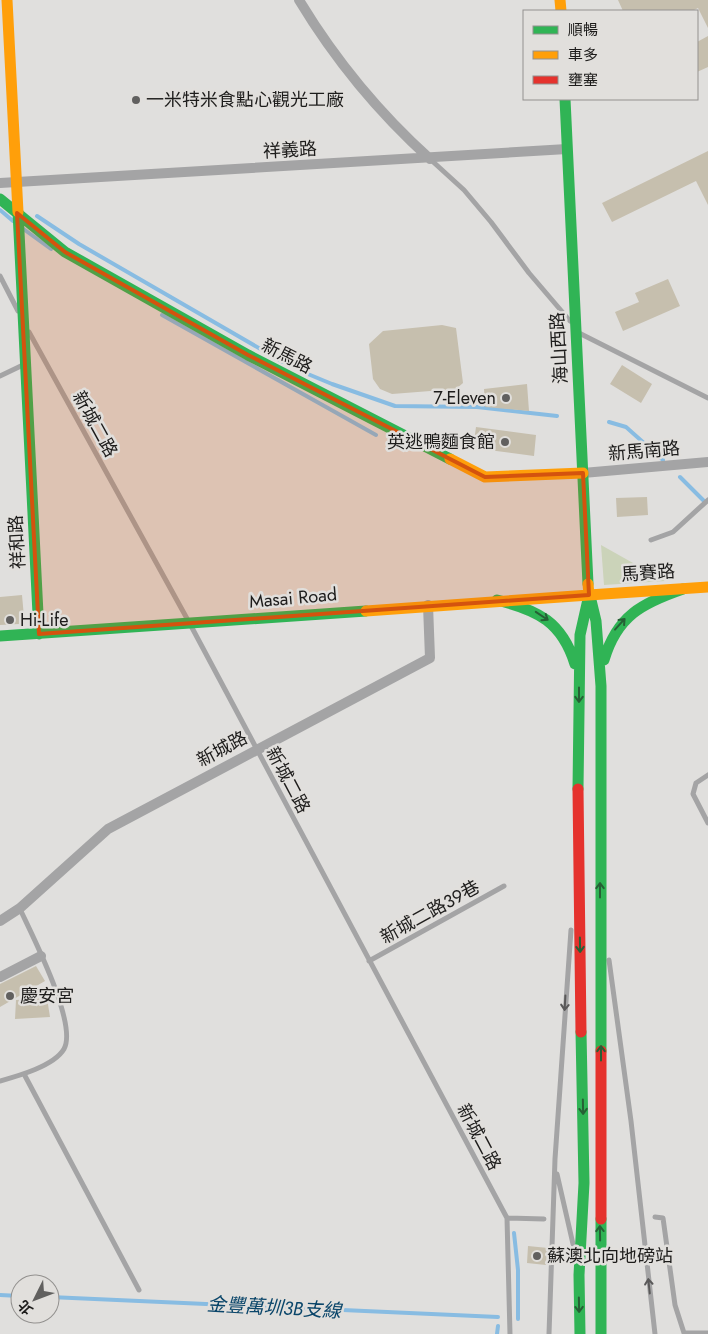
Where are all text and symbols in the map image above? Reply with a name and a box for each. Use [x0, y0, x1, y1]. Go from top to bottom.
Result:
legend [523, 10, 698, 100]
text: 順暢 [568, 19, 598, 41]
text: 車多 [568, 44, 598, 66]
text: 壅塞 [568, 69, 598, 91]
place label: 一米特米食點心觀光工廠 [146, 87, 344, 113]
marker: 一米特米食點心觀光工廠 [130, 94, 142, 106]
street label: 祥義路 [262, 136, 318, 164]
street label: 海山西路 [544, 311, 574, 385]
street label: 新馬路 [257, 332, 317, 380]
place label: 7-Eleven [433, 385, 496, 411]
street label: 新城二路 [66, 386, 124, 462]
marker: 7-Eleven [500, 392, 512, 404]
place label: 英逃鴨麵食館 [387, 429, 495, 455]
street label: 新馬南路 [607, 435, 681, 467]
marker: 英逃鴨麵食館 [499, 436, 511, 448]
street label: 祥和路 [3, 514, 31, 570]
street label: 馬賽路 [620, 558, 676, 588]
street label: Masai Road [248, 581, 338, 615]
place label: Hi-Life [20, 607, 69, 633]
one-way arrow [535, 611, 549, 621]
marker: Hi-Life [4, 614, 16, 626]
one-way arrow [614, 618, 626, 631]
one-way arrow [574, 686, 584, 702]
street label: 新城路 [192, 725, 252, 773]
street label: 新城二路 [260, 742, 316, 818]
street label: 新城二路39巷 [376, 874, 484, 950]
one-way arrow [595, 883, 605, 899]
one-way arrow [576, 936, 585, 952]
place label: 慶安宮 [20, 983, 74, 1009]
marker: 慶安宮 [4, 990, 16, 1002]
one-way arrow [560, 995, 569, 1011]
one-way arrow [596, 1045, 606, 1062]
street label: 新城二路 [451, 1099, 507, 1175]
one-way arrow [579, 1099, 588, 1115]
one-way arrow [595, 1225, 605, 1242]
place label: 蘇澳北向地磅站 [547, 1243, 673, 1269]
marker: 蘇澳北向地磅站 [531, 1250, 543, 1262]
north arrow [10, 1274, 60, 1324]
one-way arrow [644, 1278, 654, 1294]
water label: 金豐萬圳3B支線 [206, 1291, 344, 1325]
text: 北 [13, 1296, 37, 1320]
one-way arrow [574, 1296, 584, 1312]

